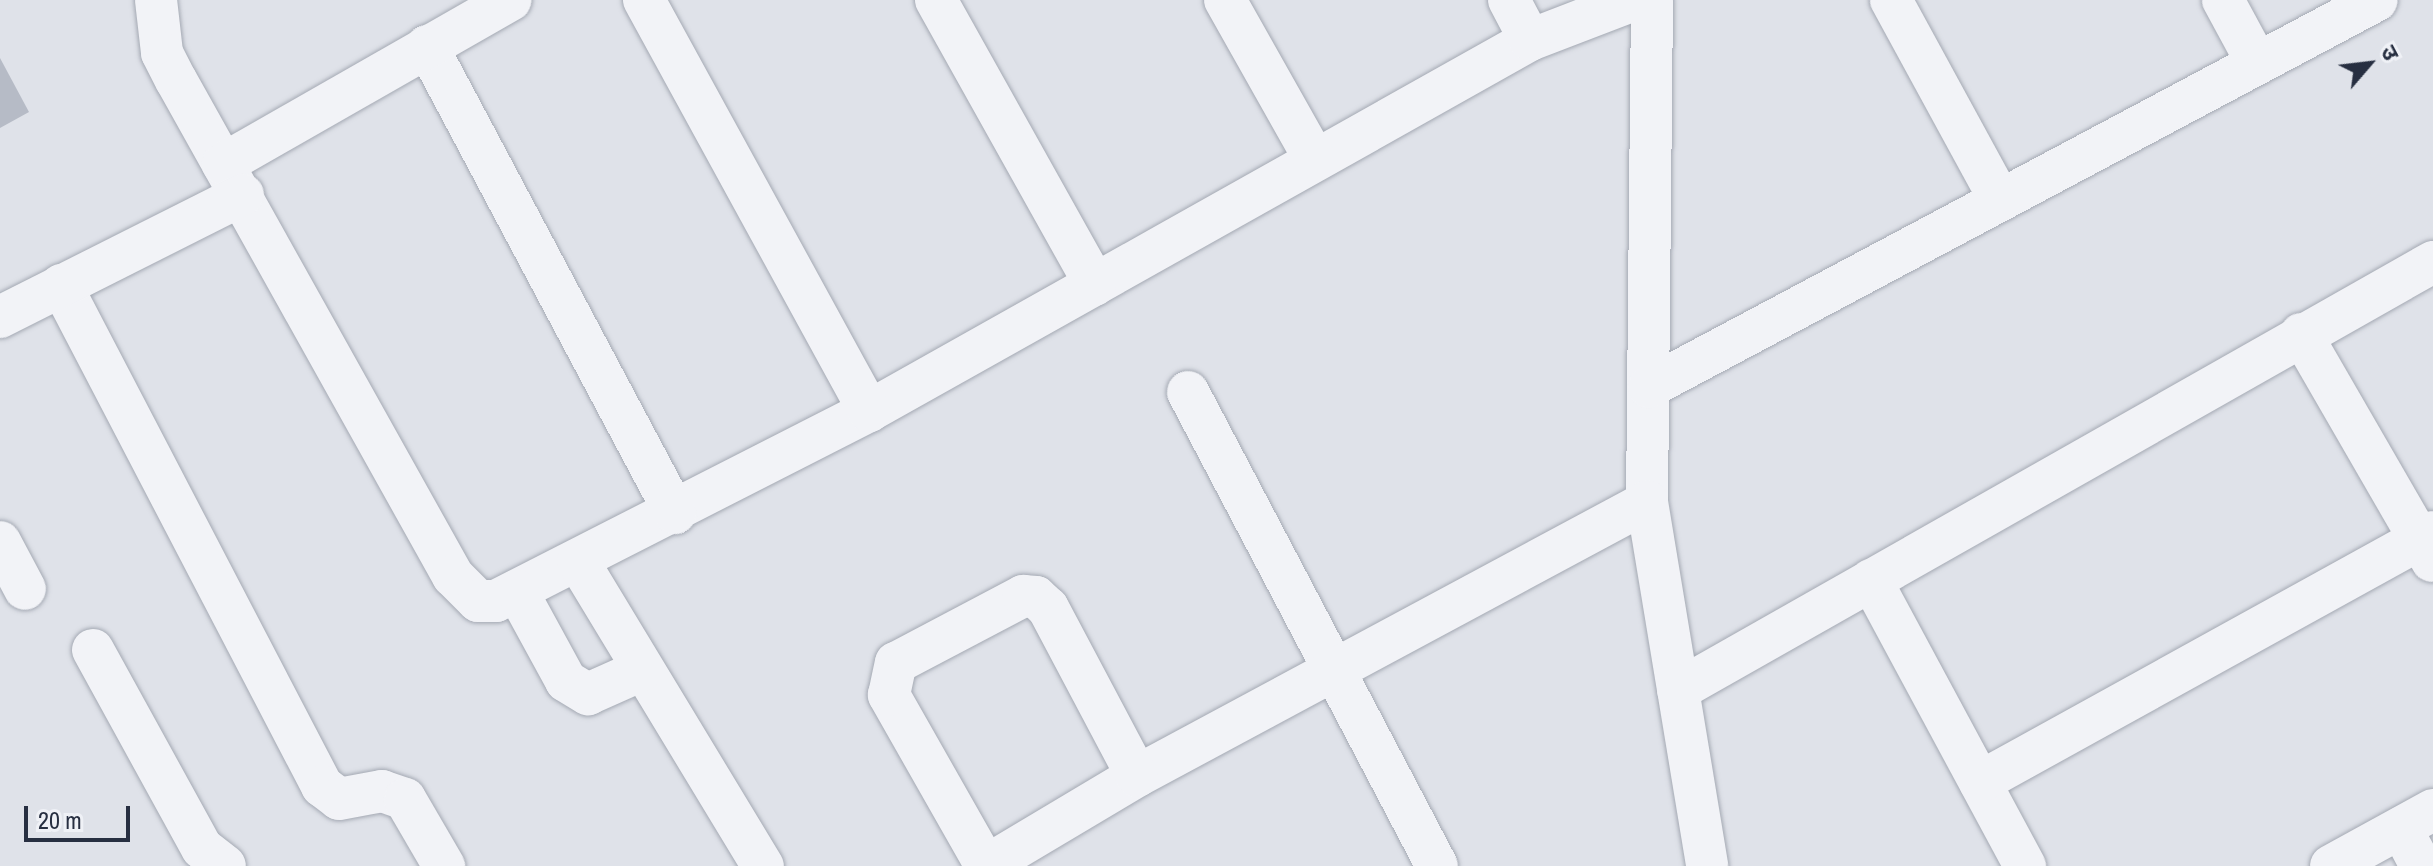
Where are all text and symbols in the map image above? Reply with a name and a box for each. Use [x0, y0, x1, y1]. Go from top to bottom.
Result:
north arrow [2329, 24, 2409, 104]
text: उ [2374, 40, 2406, 65]
scale bar [28, 790, 134, 840]
text: 20 m [38, 804, 82, 836]

